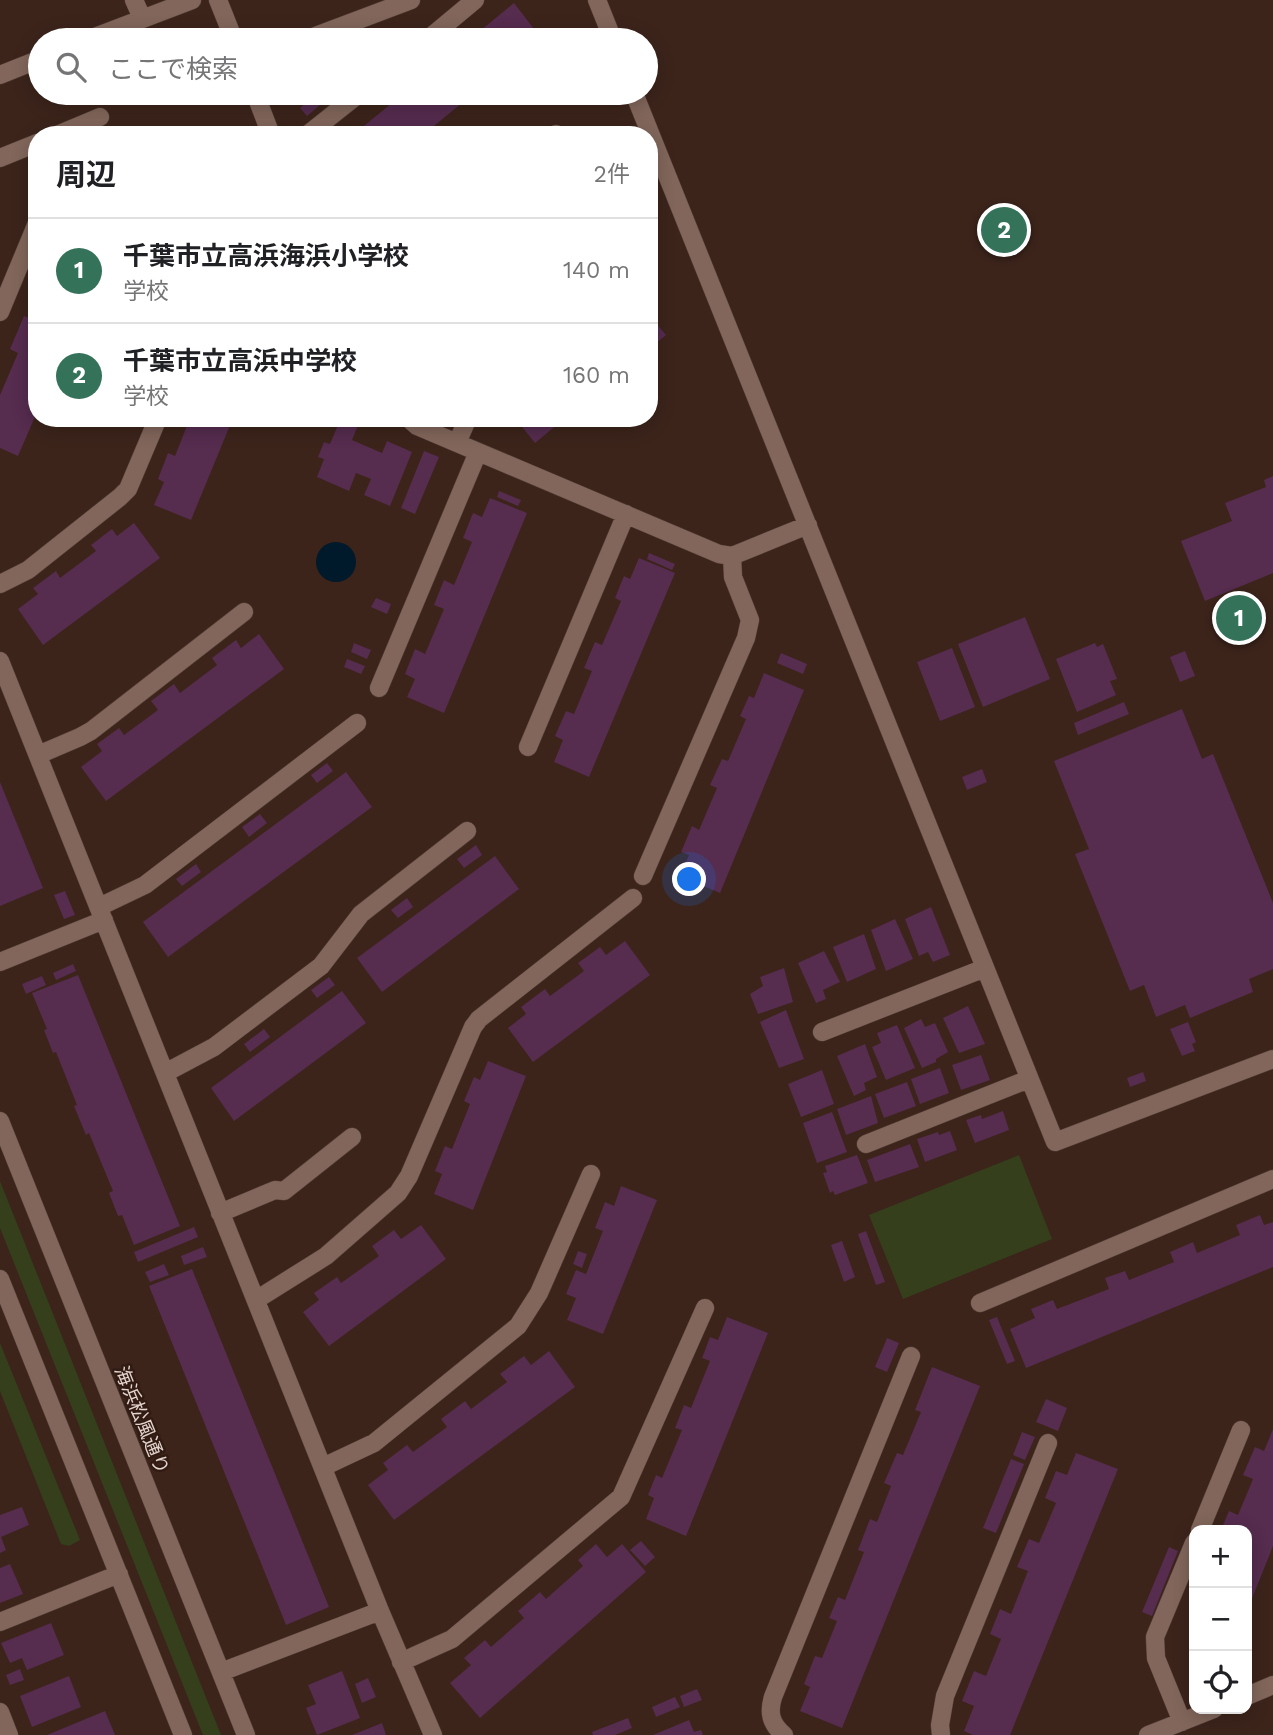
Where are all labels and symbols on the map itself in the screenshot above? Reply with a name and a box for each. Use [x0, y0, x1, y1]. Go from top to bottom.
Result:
pin: 2 [981, 204, 1027, 256]
pin: 1 [1216, 592, 1262, 644]
your location [672, 862, 706, 896]
street label: 海浜松風通り [110, 1363, 174, 1477]

